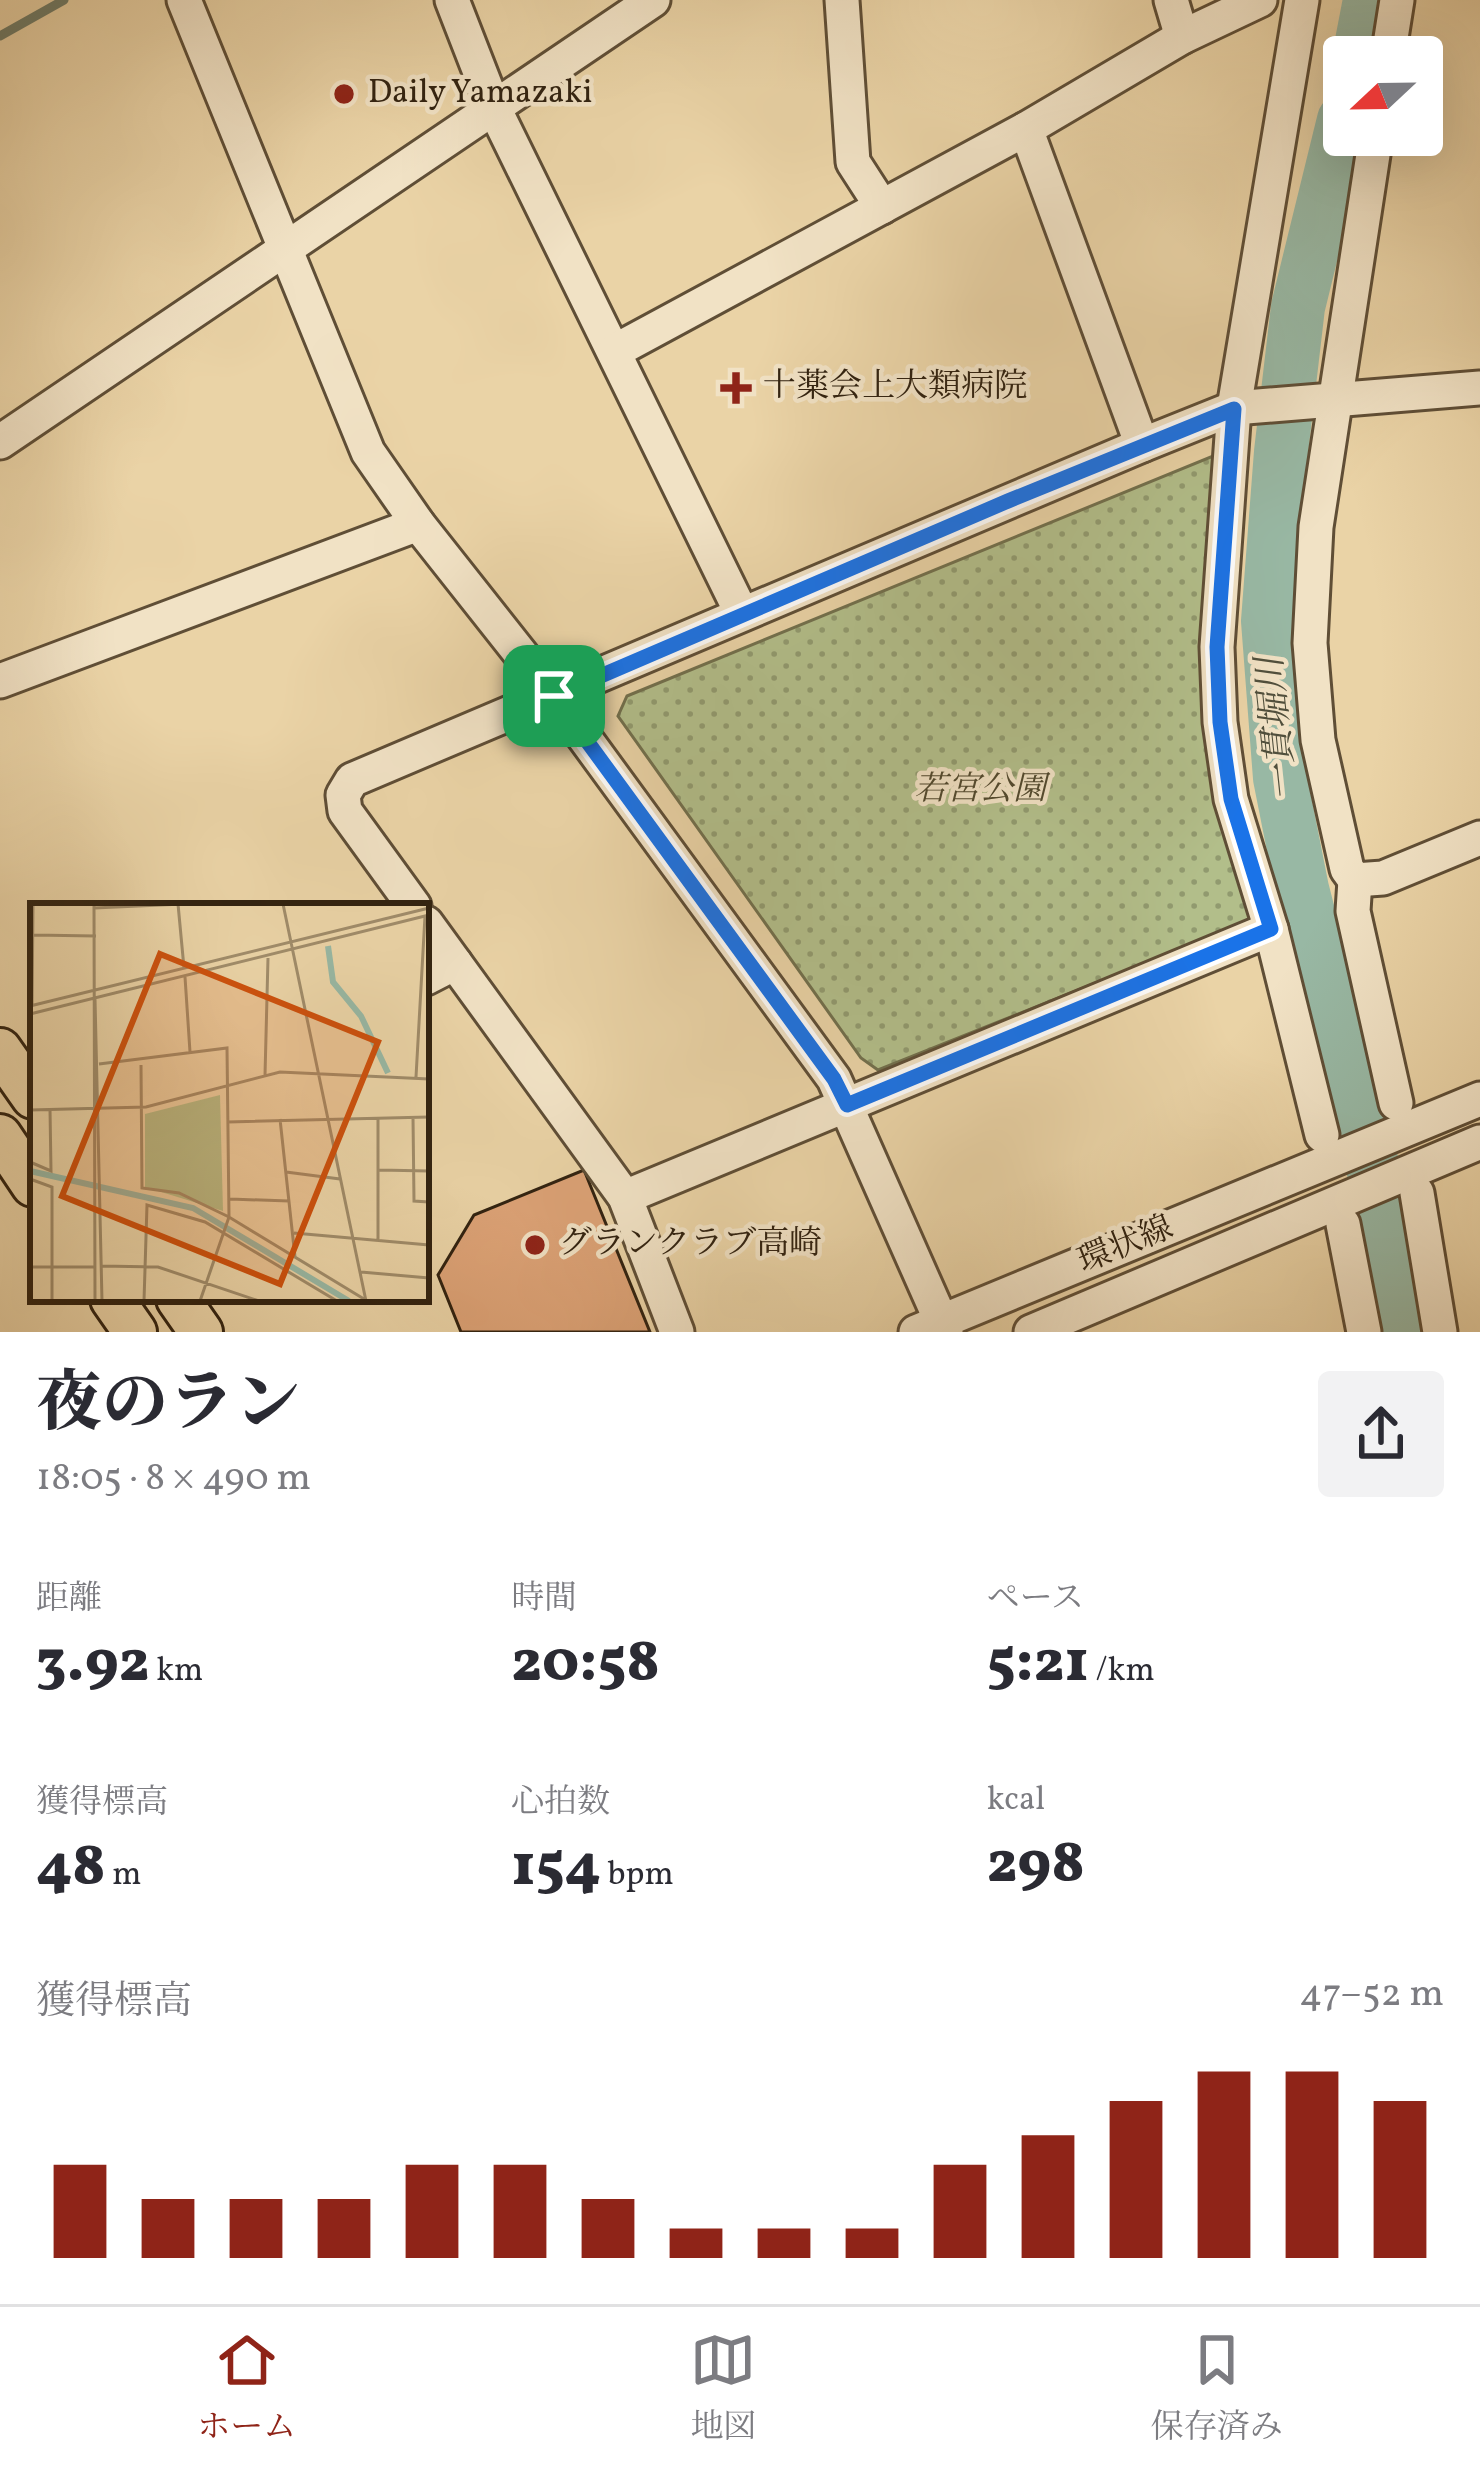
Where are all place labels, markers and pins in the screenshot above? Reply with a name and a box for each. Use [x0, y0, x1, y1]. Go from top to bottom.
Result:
place label: Daily Yamazaki [368, 71, 592, 117]
marker: Daily Yamazaki [331, 81, 357, 107]
place label: 十薬会上大類病院 [763, 365, 1027, 411]
marker: 十薬会上大類病院 [720, 372, 752, 404]
pin [503, 645, 605, 747]
place label: グランクラブ高崎 [559, 1222, 822, 1268]
marker: グランクラブ高崎 [522, 1232, 548, 1258]

